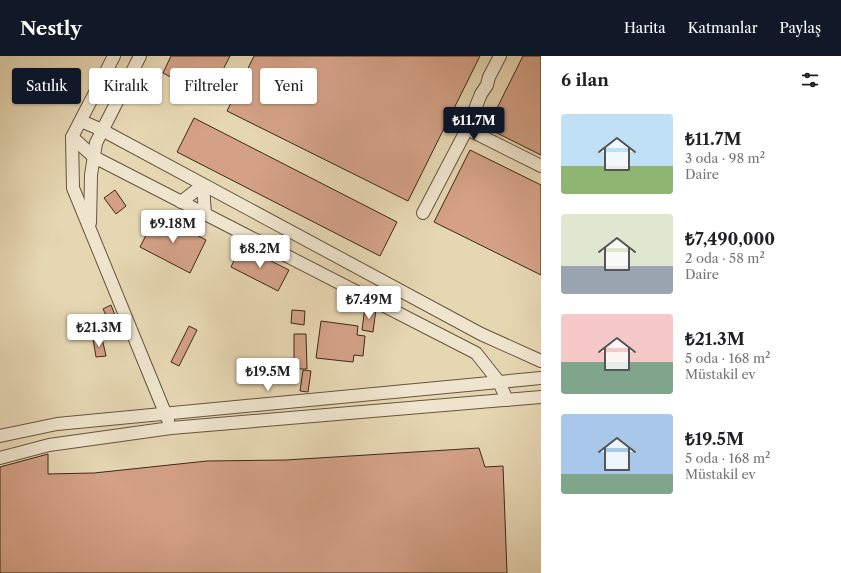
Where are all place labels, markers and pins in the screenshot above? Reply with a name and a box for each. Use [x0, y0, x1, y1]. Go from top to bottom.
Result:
pin: ₺11.7M [441, 107, 507, 141]
pin: ₺9.18M [140, 210, 206, 244]
pin: ₺8.2M [232, 235, 288, 269]
pin: ₺7.49M [336, 286, 402, 320]
pin: ₺21.3M [66, 314, 132, 348]
pin: ₺19.5M [235, 358, 301, 392]

